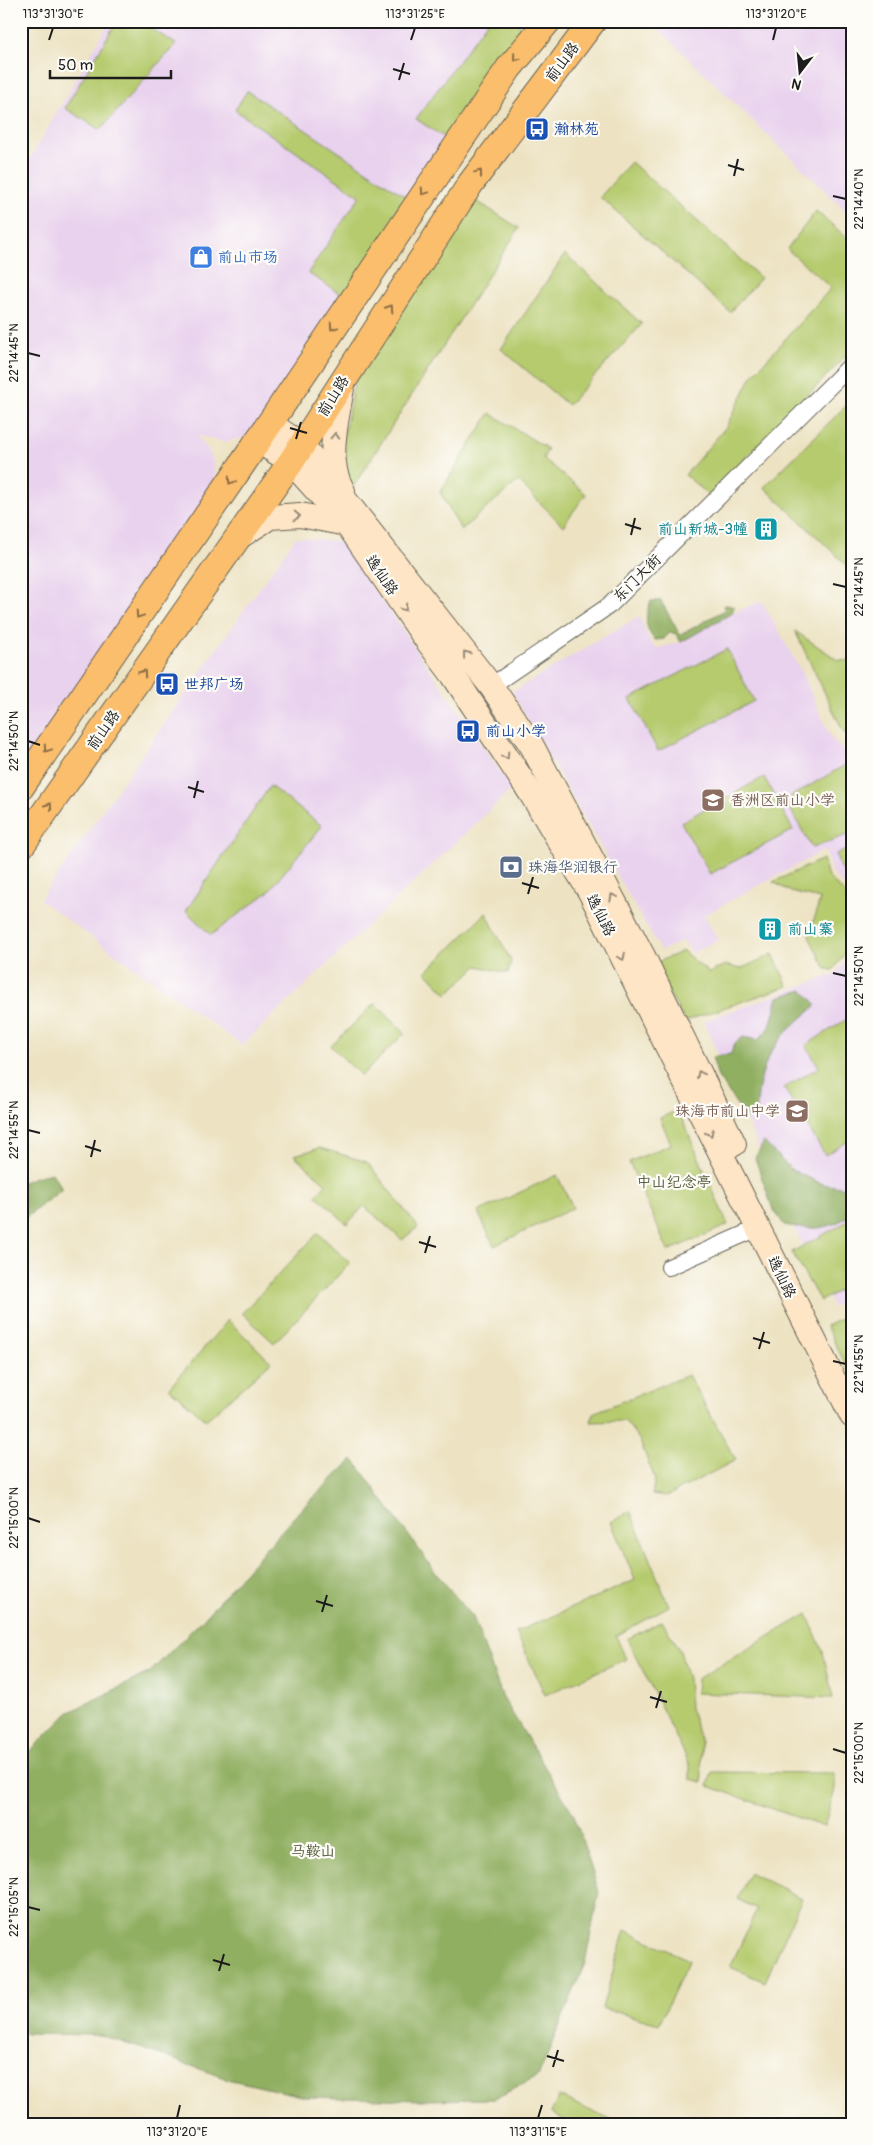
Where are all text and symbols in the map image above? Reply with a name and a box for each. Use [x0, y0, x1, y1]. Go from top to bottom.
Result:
text: 113°31'30"E [22, 7, 84, 22]
text: 113°31'25"E [385, 7, 445, 22]
text: 113°31'20"E [745, 7, 807, 22]
street label: 前山路 [541, 39, 584, 86]
scale bar [50, 48, 171, 80]
north arrow [776, 48, 826, 98]
one-way arrow [513, 53, 522, 62]
text: 50 m [58, 56, 93, 75]
text: N [790, 75, 803, 93]
bus stop icon: 瀚林苑 [524, 116, 550, 142]
place label: 瀚林苑 [554, 120, 599, 139]
text: 22°14'40"N [852, 169, 867, 229]
one-way arrow [474, 170, 482, 179]
one-way arrow [421, 186, 430, 196]
shop icon: 前山市场 [188, 244, 214, 270]
place label: 前山市场 [218, 248, 278, 267]
one-way arrow [383, 304, 393, 313]
one-way arrow [330, 321, 339, 331]
text: 22°14'45"N [7, 323, 22, 383]
street label: 前山路 [313, 372, 353, 420]
one-way arrow [330, 432, 340, 440]
one-way arrow [228, 475, 237, 485]
one-way arrow [293, 511, 301, 521]
building icon: 前山新城-3幢 [753, 516, 779, 542]
place label: 前山新城-3幢 [658, 520, 748, 539]
street label: 东门大街 [609, 550, 665, 606]
street label: 逸仙路 [361, 551, 402, 599]
text: 22°14'45"N [852, 557, 867, 617]
one-way arrow [398, 602, 407, 611]
one-way arrow [136, 609, 145, 619]
one-way arrow [463, 651, 471, 660]
one-way arrow [137, 669, 146, 679]
bus stop icon: 世邦广场 [154, 671, 180, 697]
place label: 世邦广场 [184, 675, 244, 694]
street label: 前山路 [83, 706, 124, 754]
text: 22°14'50"N [7, 711, 22, 771]
bus stop icon: 前山小学 [455, 718, 481, 744]
place label: 前山小学 [486, 722, 546, 741]
one-way arrow [44, 743, 53, 753]
one-way arrow [500, 750, 509, 759]
school or university icon: 香洲区前山小学 [700, 787, 726, 813]
place label: 香洲区前山小学 [730, 791, 835, 810]
one-way arrow [43, 802, 52, 812]
bank icon: 珠海华润银行 [498, 854, 524, 880]
place label: 珠海华润银行 [528, 858, 618, 877]
street label: 逸仙路 [582, 891, 619, 940]
one-way arrow [609, 893, 619, 902]
building icon: 前山寨 [757, 916, 783, 942]
place label: 前山寨 [788, 920, 833, 939]
text: 22°14'50"N [852, 946, 867, 1006]
one-way arrow [616, 952, 626, 961]
one-way arrow [696, 1070, 706, 1079]
school or university icon: 珠海市前山中学 [784, 1098, 810, 1124]
text: 22°14'55"N [7, 1101, 22, 1159]
place label: 珠海市前山中学 [675, 1102, 780, 1121]
one-way arrow [704, 1128, 714, 1137]
park label: 中山纪念亭 [636, 1173, 712, 1192]
street label: 逸仙路 [763, 1253, 800, 1302]
text: 22°14'55"N [852, 1335, 867, 1393]
text: 22°15'00"N [7, 1487, 22, 1549]
text: 22°15'00"N [852, 1722, 867, 1784]
park label: 马鞍山 [290, 1842, 336, 1861]
text: 22°15'05"N [7, 1877, 22, 1937]
text: 113°31'20"E [146, 2125, 208, 2140]
text: 113°31'15"E [509, 2125, 567, 2140]

